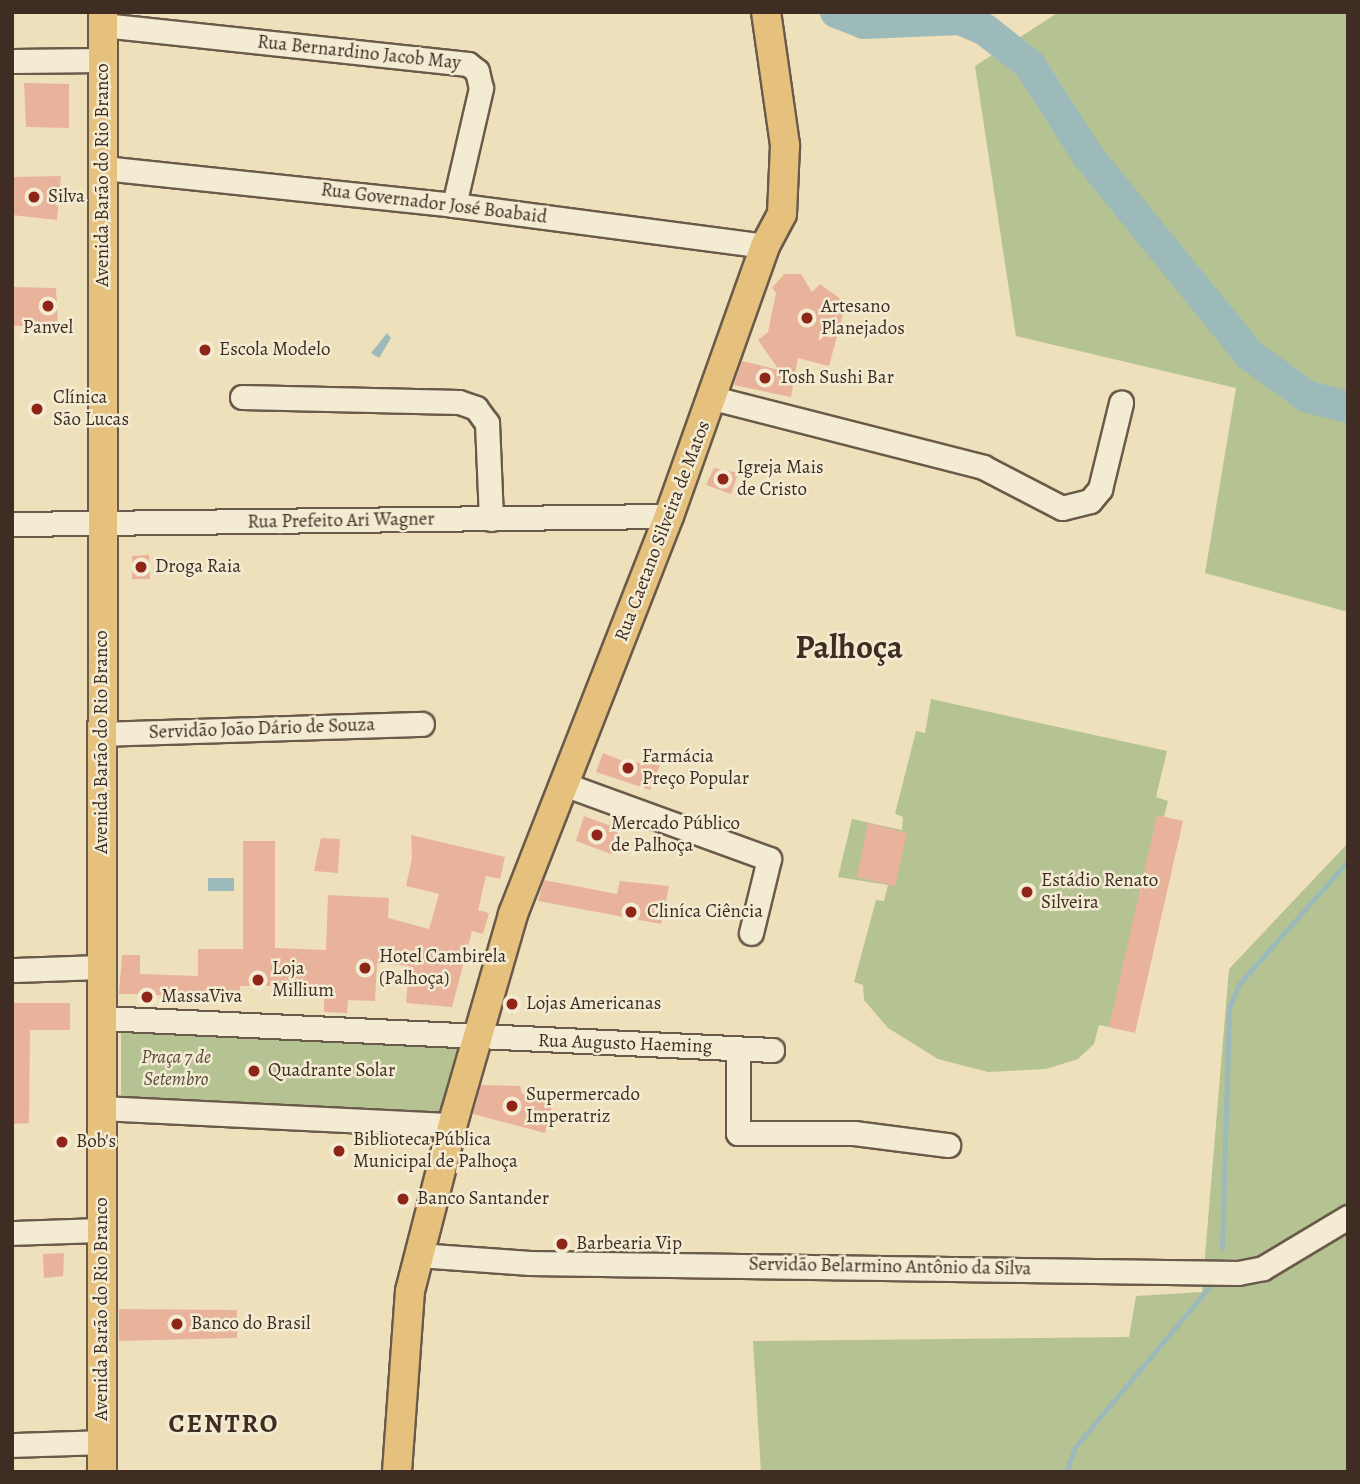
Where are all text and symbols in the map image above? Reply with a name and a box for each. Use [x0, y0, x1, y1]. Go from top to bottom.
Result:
street label: Rua Bernardino Jacob May [256, 31, 462, 75]
street label: Avenida Barão do Rio Branco [92, 63, 114, 287]
street label: Rua Governador José Boabaid [320, 179, 548, 229]
place label: Silva [48, 186, 85, 208]
marker: Silva [26, 189, 42, 205]
place label: Artesano Planejados [821, 296, 905, 340]
marker: Panvel [40, 298, 56, 314]
marker: Artesano Planejados [799, 310, 815, 326]
place label: Panvel [23, 317, 73, 339]
place label: Escola Modelo [219, 339, 330, 361]
marker: Escola Modelo [197, 342, 213, 358]
place label: Tosh Sushi Bar [779, 367, 894, 389]
marker: Tosh Sushi Bar [757, 370, 773, 386]
place label: Clínica São Lucas [53, 387, 129, 431]
marker: Clínica São Lucas [27, 399, 47, 419]
street label: Rua Caetano Silveira de Matos [610, 418, 716, 644]
place label: Igreja Mais de Cristo [737, 457, 824, 501]
marker: Igreja Mais de Cristo [715, 471, 731, 487]
street label: Rua Prefeito Ari Wagner [247, 508, 435, 534]
place label: Droga Raia [155, 556, 241, 578]
marker: Droga Raia [133, 559, 149, 575]
district label: Palhoça [795, 627, 903, 667]
street label: Avenida Barão do Rio Branco [91, 630, 113, 854]
street label: Servidão João Dário de Souza [148, 714, 376, 744]
place label: Farmácia Preço Popular [642, 746, 749, 790]
marker: Farmácia Preço Popular [620, 760, 636, 776]
place label: Mercado Público de Palhoça [611, 813, 740, 857]
marker: Mercado Público de Palhoça [589, 827, 605, 843]
place label: Estádio Renato Silveira [1041, 870, 1158, 914]
marker: Estádio Renato Silveira [1019, 884, 1035, 900]
place label: Cliníca Ciência [647, 901, 763, 923]
marker: Cliníca Ciência [621, 902, 641, 922]
place label: Hotel Cambirela (Palhoça) [379, 946, 506, 990]
place label: Loja Millium [272, 958, 334, 1002]
marker: Hotel Cambirela (Palhoça) [357, 960, 373, 976]
marker: Loja Millium [250, 972, 266, 988]
place label: MassaViva [161, 986, 242, 1008]
marker: MassaViva [139, 989, 155, 1005]
place label: Lojas Americanas [526, 993, 661, 1015]
marker: Lojas Americanas [504, 996, 520, 1012]
street label: Rua Augusto Haeming [538, 1030, 712, 1058]
park label: Praça 7 de Setembro [141, 1047, 211, 1091]
place label: Quadrante Solar [268, 1060, 395, 1082]
marker: Quadrante Solar [246, 1063, 262, 1079]
place label: Supermercado Imperatriz [526, 1084, 640, 1128]
marker: Supermercado Imperatriz [504, 1098, 520, 1114]
place label: Biblioteca Pública Municipal de Palhoça [353, 1129, 518, 1173]
place label: Bob's [76, 1131, 116, 1153]
marker: Bob's [54, 1134, 70, 1150]
marker: Biblioteca Pública Municipal de Palhoça [331, 1143, 347, 1159]
place label: Banco Santander [417, 1188, 549, 1210]
marker: Banco Santander [395, 1191, 411, 1207]
street label: Avenida Barão do Rio Branco [91, 1197, 113, 1421]
place label: Barbearia Vip [576, 1233, 682, 1255]
marker: Barbearia Vip [554, 1236, 570, 1252]
street label: Servidão Belarmino Antônio da Silva [749, 1253, 1031, 1281]
place label: Banco do Brasil [191, 1313, 311, 1335]
marker: Banco do Brasil [169, 1316, 185, 1332]
district label: CENTRO [169, 1408, 279, 1440]

